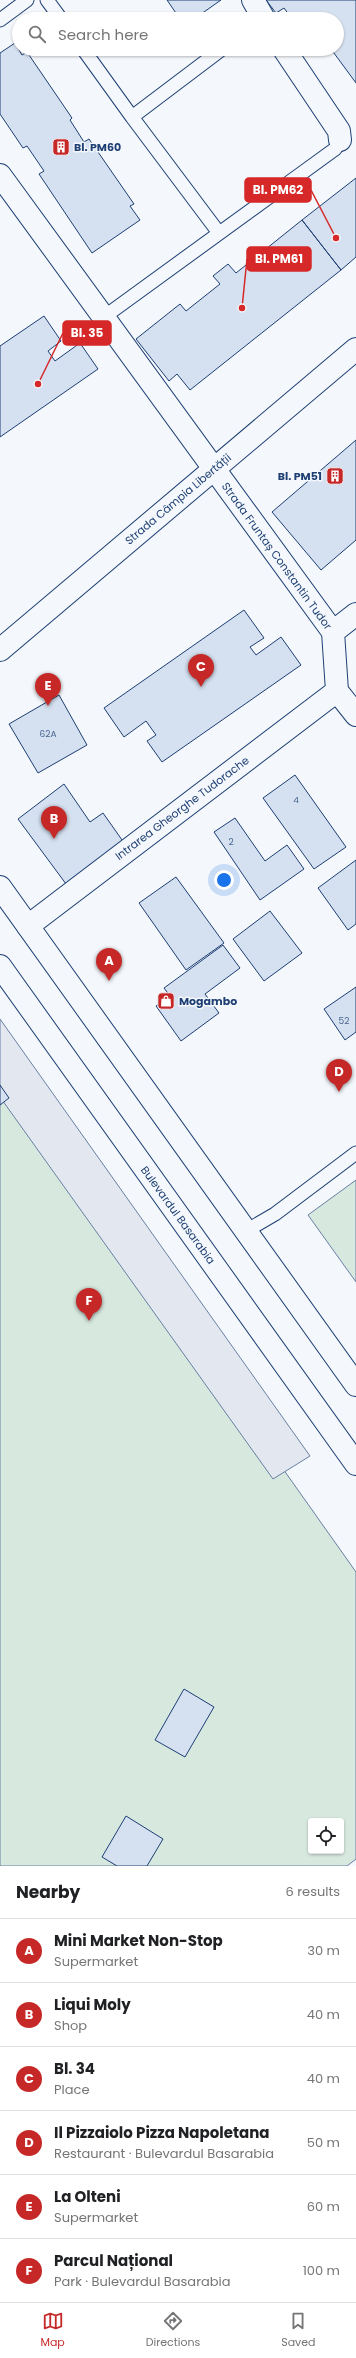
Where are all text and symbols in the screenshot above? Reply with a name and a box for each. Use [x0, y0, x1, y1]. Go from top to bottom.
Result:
search box [12, 12, 344, 56]
icon: search [26, 23, 48, 45]
text: Search here [58, 24, 148, 45]
building icon: Bl. PM60 [51, 137, 71, 157]
place label: Bl. PM60 [74, 139, 121, 155]
callout: Bl. PM62 [245, 178, 311, 202]
text: Bl. PM62 [253, 181, 303, 198]
callout: Bl. PM61 [247, 247, 311, 271]
text: Bl. PM61 [255, 250, 303, 267]
callout: Bl. 35 [63, 321, 111, 345]
text: Bl. 35 [71, 324, 103, 341]
street label: Strada Câmpia Libertății [121, 450, 235, 548]
building icon: Bl. PM51 [325, 466, 345, 486]
place label: Bl. PM51 [278, 468, 322, 484]
street label: Strada Fruntaș Constantin Tudor [218, 479, 336, 633]
pin: C [188, 654, 214, 687]
pin: E [35, 673, 61, 706]
house number: 62A [40, 728, 56, 740]
street label: Intrarea Gheorghe Tudorache [112, 752, 252, 864]
house number: 4 [293, 794, 299, 806]
pin: B [41, 806, 67, 839]
house number: 2 [228, 836, 234, 848]
your location [214, 870, 234, 890]
pin: A [96, 948, 122, 981]
shop icon: Mogambo [156, 991, 176, 1011]
place label: Mogambo [179, 993, 237, 1009]
house number: 52 [339, 1015, 349, 1027]
pin: D [326, 1059, 352, 1092]
street label: Bulevardul Basarabia [137, 1163, 219, 1267]
pin: F [76, 1288, 102, 1321]
map controls [308, 1818, 344, 1854]
button: locate [308, 1818, 344, 1854]
text: Nearby [16, 1880, 80, 1904]
text: 6 results [286, 1882, 340, 1901]
text: Mini Market Non-Stop [54, 1930, 223, 1951]
text: A [24, 1941, 34, 1960]
text: 30 m [307, 1941, 340, 1960]
text: Supermarket [54, 1952, 138, 1971]
text: Liqui Moly [54, 1994, 131, 2015]
text: B [25, 2005, 33, 2024]
text: 40 m [307, 2005, 340, 2024]
text: Shop [54, 2016, 87, 2035]
text: Bl. 34 [54, 2058, 95, 2079]
text: C [24, 2069, 34, 2088]
text: 40 m [307, 2069, 340, 2088]
text: Place [54, 2080, 89, 2099]
text: Il Pizzaiolo Pizza Napoletana [54, 2122, 270, 2143]
text: D [24, 2133, 34, 2152]
text: 50 m [307, 2133, 340, 2152]
text: Restaurant · Bulevardul Basarabia [54, 2144, 274, 2163]
text: La Olteni [54, 2186, 121, 2207]
text: E [25, 2197, 33, 2216]
text: 60 m [307, 2197, 340, 2216]
text: Supermarket [54, 2208, 138, 2227]
text: Parcul Național [54, 2250, 173, 2271]
text: F [25, 2261, 33, 2280]
text: 100 m [303, 2261, 340, 2280]
text: Park · Bulevardul Basarabia [54, 2272, 231, 2291]
tab: Map [40, 2310, 65, 2351]
tab: Directions [146, 2310, 200, 2351]
tab: Saved [281, 2310, 316, 2351]

